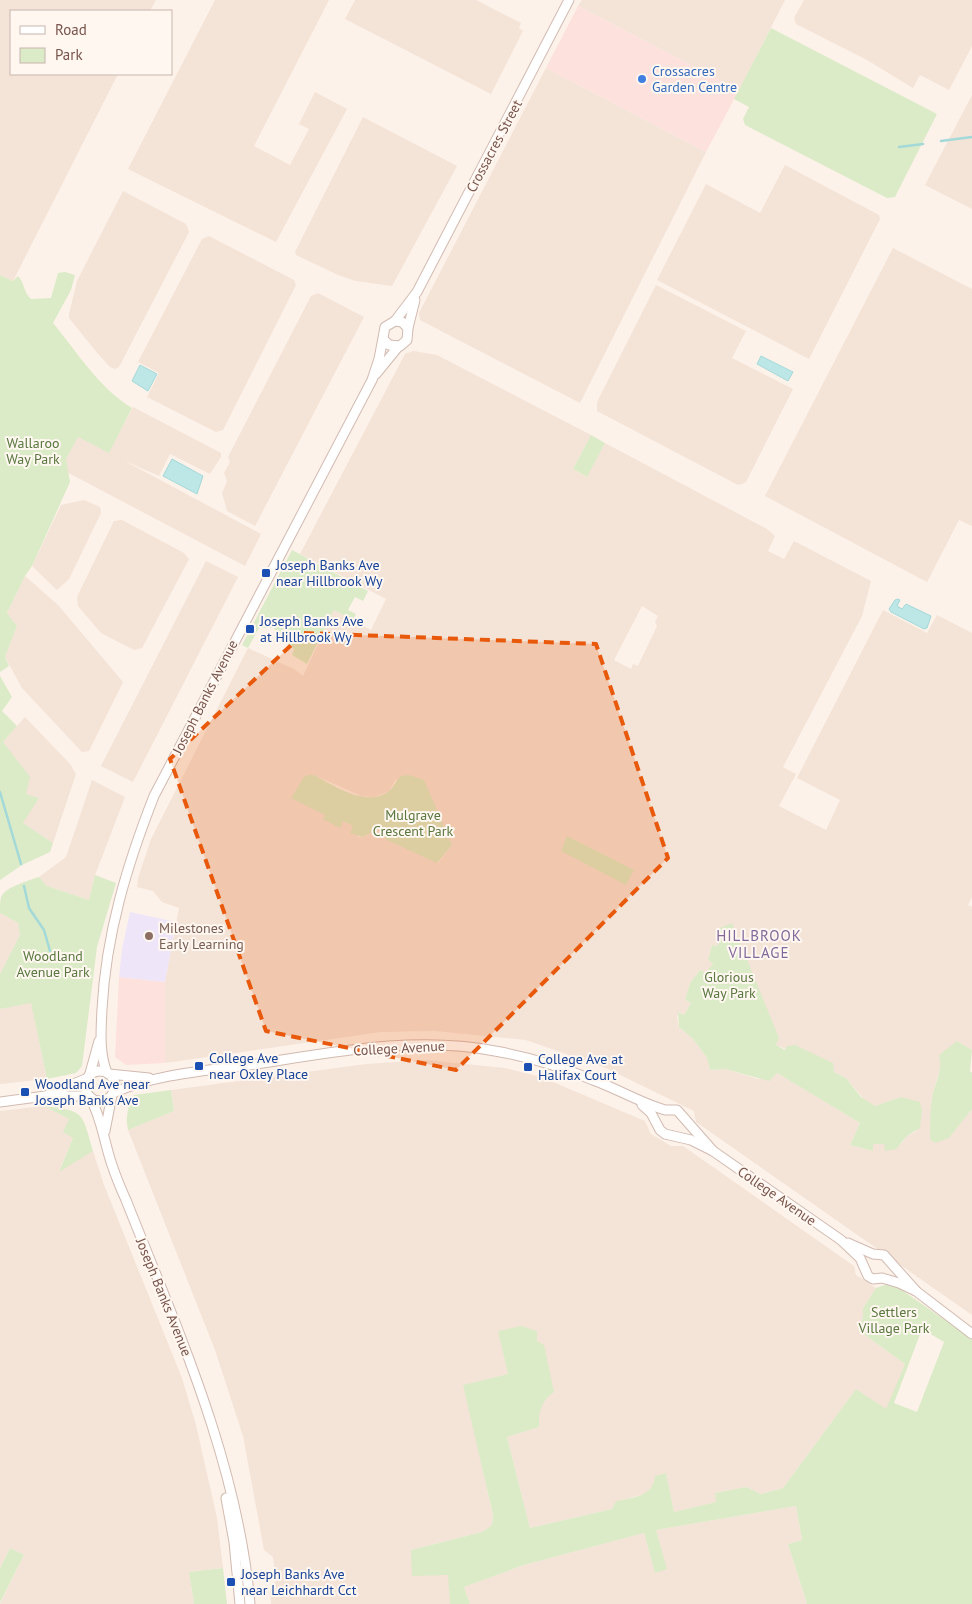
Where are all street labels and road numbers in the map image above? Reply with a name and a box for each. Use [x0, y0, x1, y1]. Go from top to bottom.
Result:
street label: Crossacres Street [462, 96, 526, 195]
street label: Joseph Banks Avenue [168, 637, 242, 758]
street label: College Avenue [353, 1037, 445, 1059]
street label: College Avenue [734, 1162, 820, 1230]
street label: Joseph Banks Avenue [132, 1234, 196, 1359]

